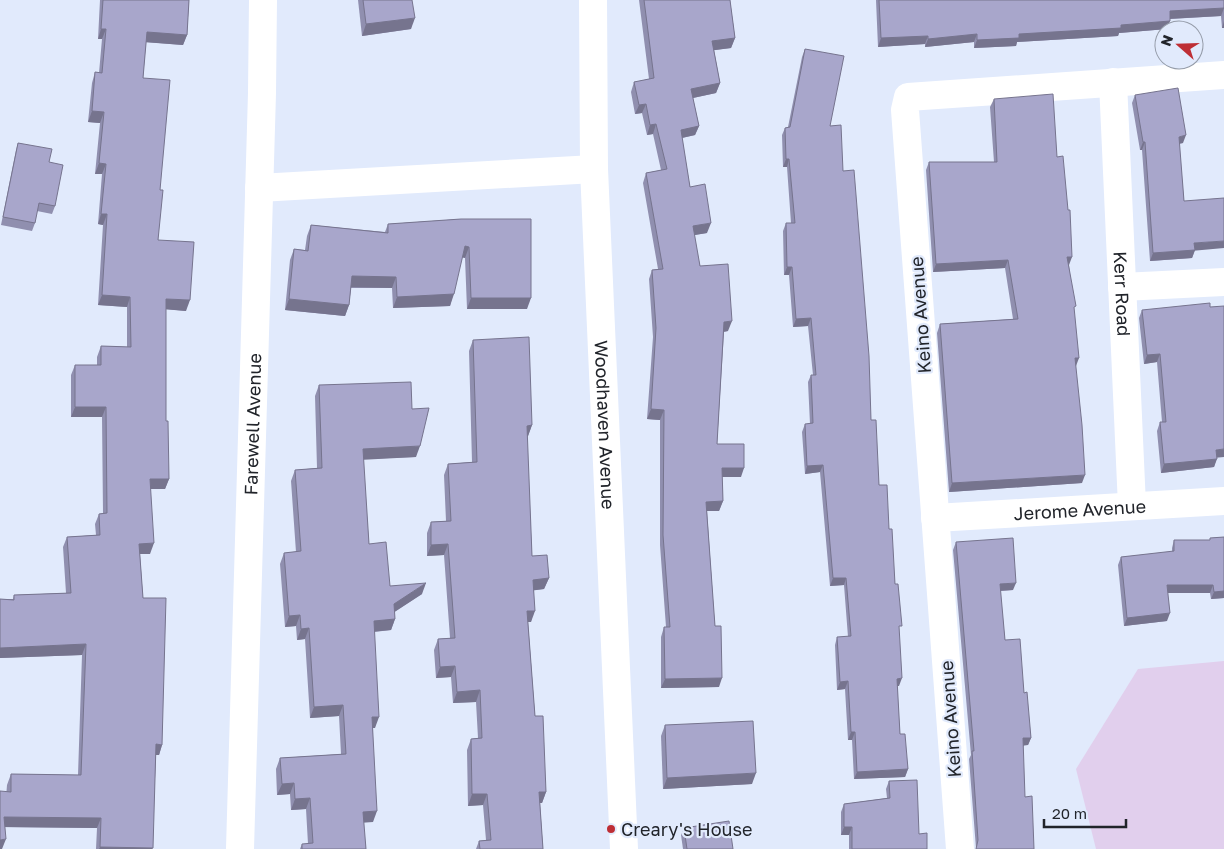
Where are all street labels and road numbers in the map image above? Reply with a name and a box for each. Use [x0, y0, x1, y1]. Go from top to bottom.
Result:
street label: Kerr Road [1110, 251, 1135, 337]
street label: Keino Avenue [905, 256, 935, 374]
street label: Woodhaven Avenue [591, 340, 620, 510]
street label: Farewell Avenue [239, 353, 265, 496]
street label: Jerome Avenue [1013, 495, 1147, 524]
street label: Keino Avenue [935, 660, 965, 778]

